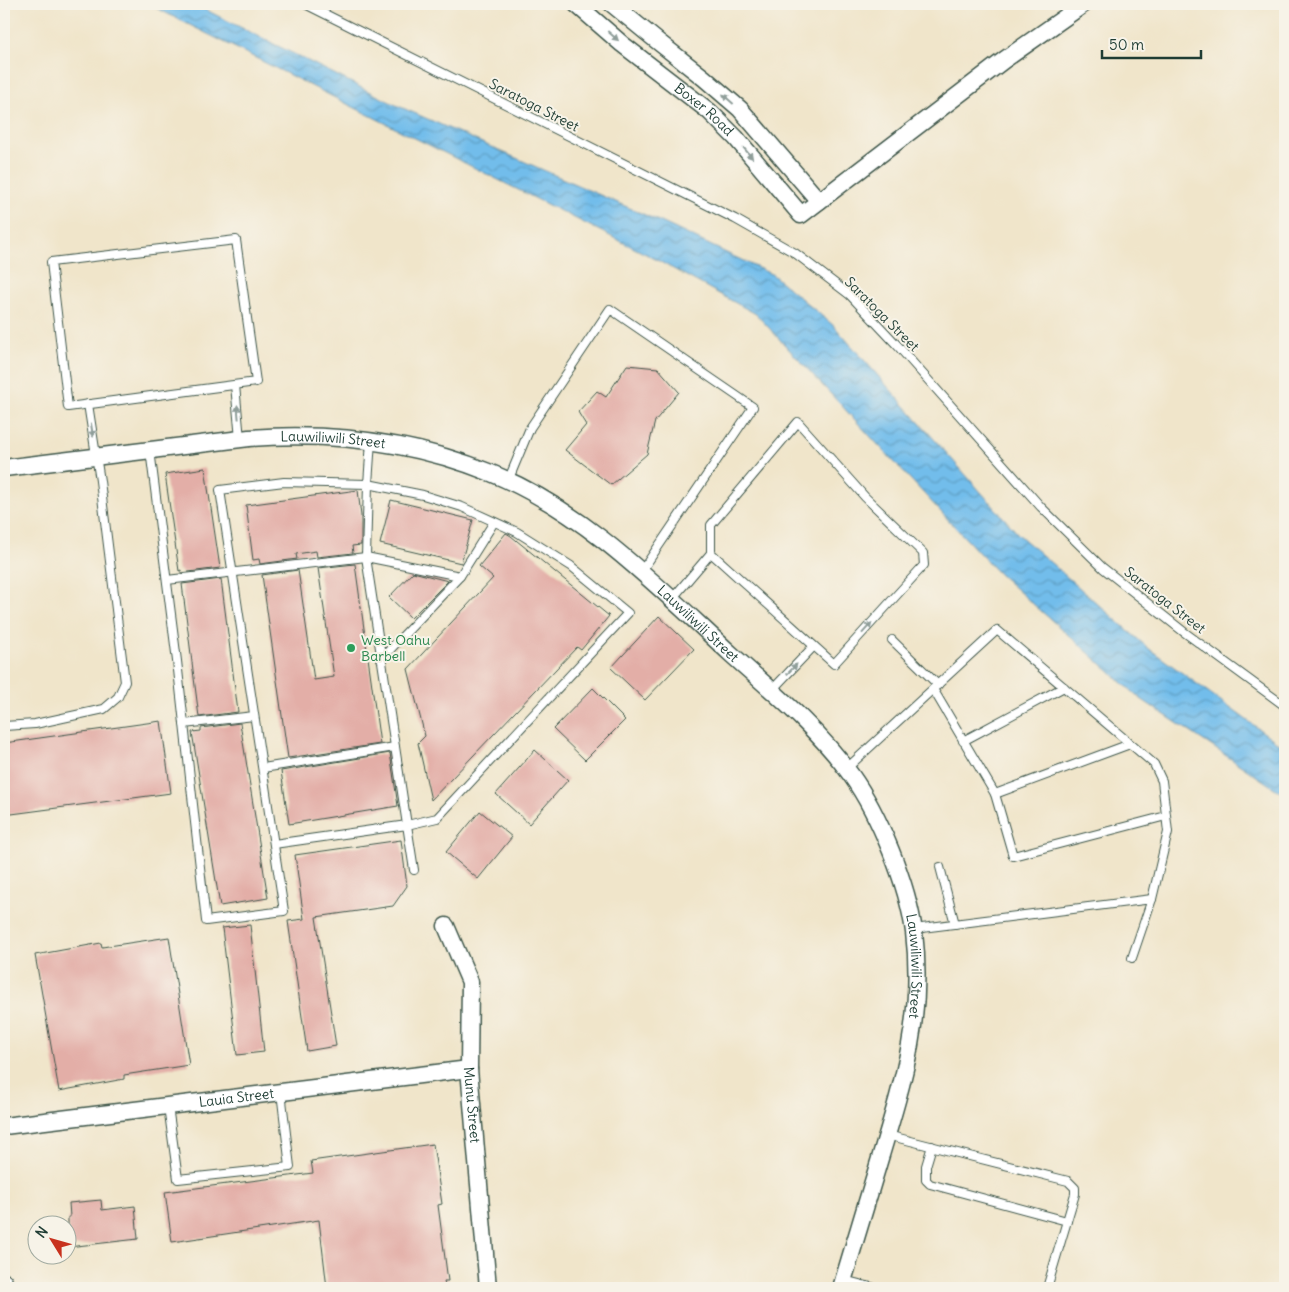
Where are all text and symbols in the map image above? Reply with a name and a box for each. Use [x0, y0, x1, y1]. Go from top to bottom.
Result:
scale bar [1102, 28, 1200, 60]
one-way arrow [606, 30, 618, 42]
text: 50 m [1109, 35, 1144, 54]
street label: Saratoga Street [486, 75, 582, 135]
street label: Boxer Road [671, 79, 738, 140]
one-way arrow [723, 93, 735, 105]
one-way arrow [743, 147, 754, 160]
street label: Saratoga Street [841, 273, 923, 355]
one-way arrow [234, 403, 242, 419]
one-way arrow [88, 423, 96, 439]
street label: Lauwiliwili Street [280, 427, 387, 453]
street label: Saratoga Street [1121, 563, 1210, 638]
street label: Lauwiliwili Street [653, 581, 743, 666]
one-way arrow [861, 623, 873, 635]
place label: West Oahu Barbell [361, 631, 430, 665]
marker: West Oahu Barbell [345, 642, 357, 654]
one-way arrow [786, 663, 798, 675]
street label: Lauwiliwili Street [902, 912, 926, 1020]
street label: Munu Street [460, 1066, 484, 1144]
street label: Lauia Street [198, 1084, 275, 1111]
north arrow [28, 1214, 78, 1264]
text: N [32, 1223, 52, 1241]

